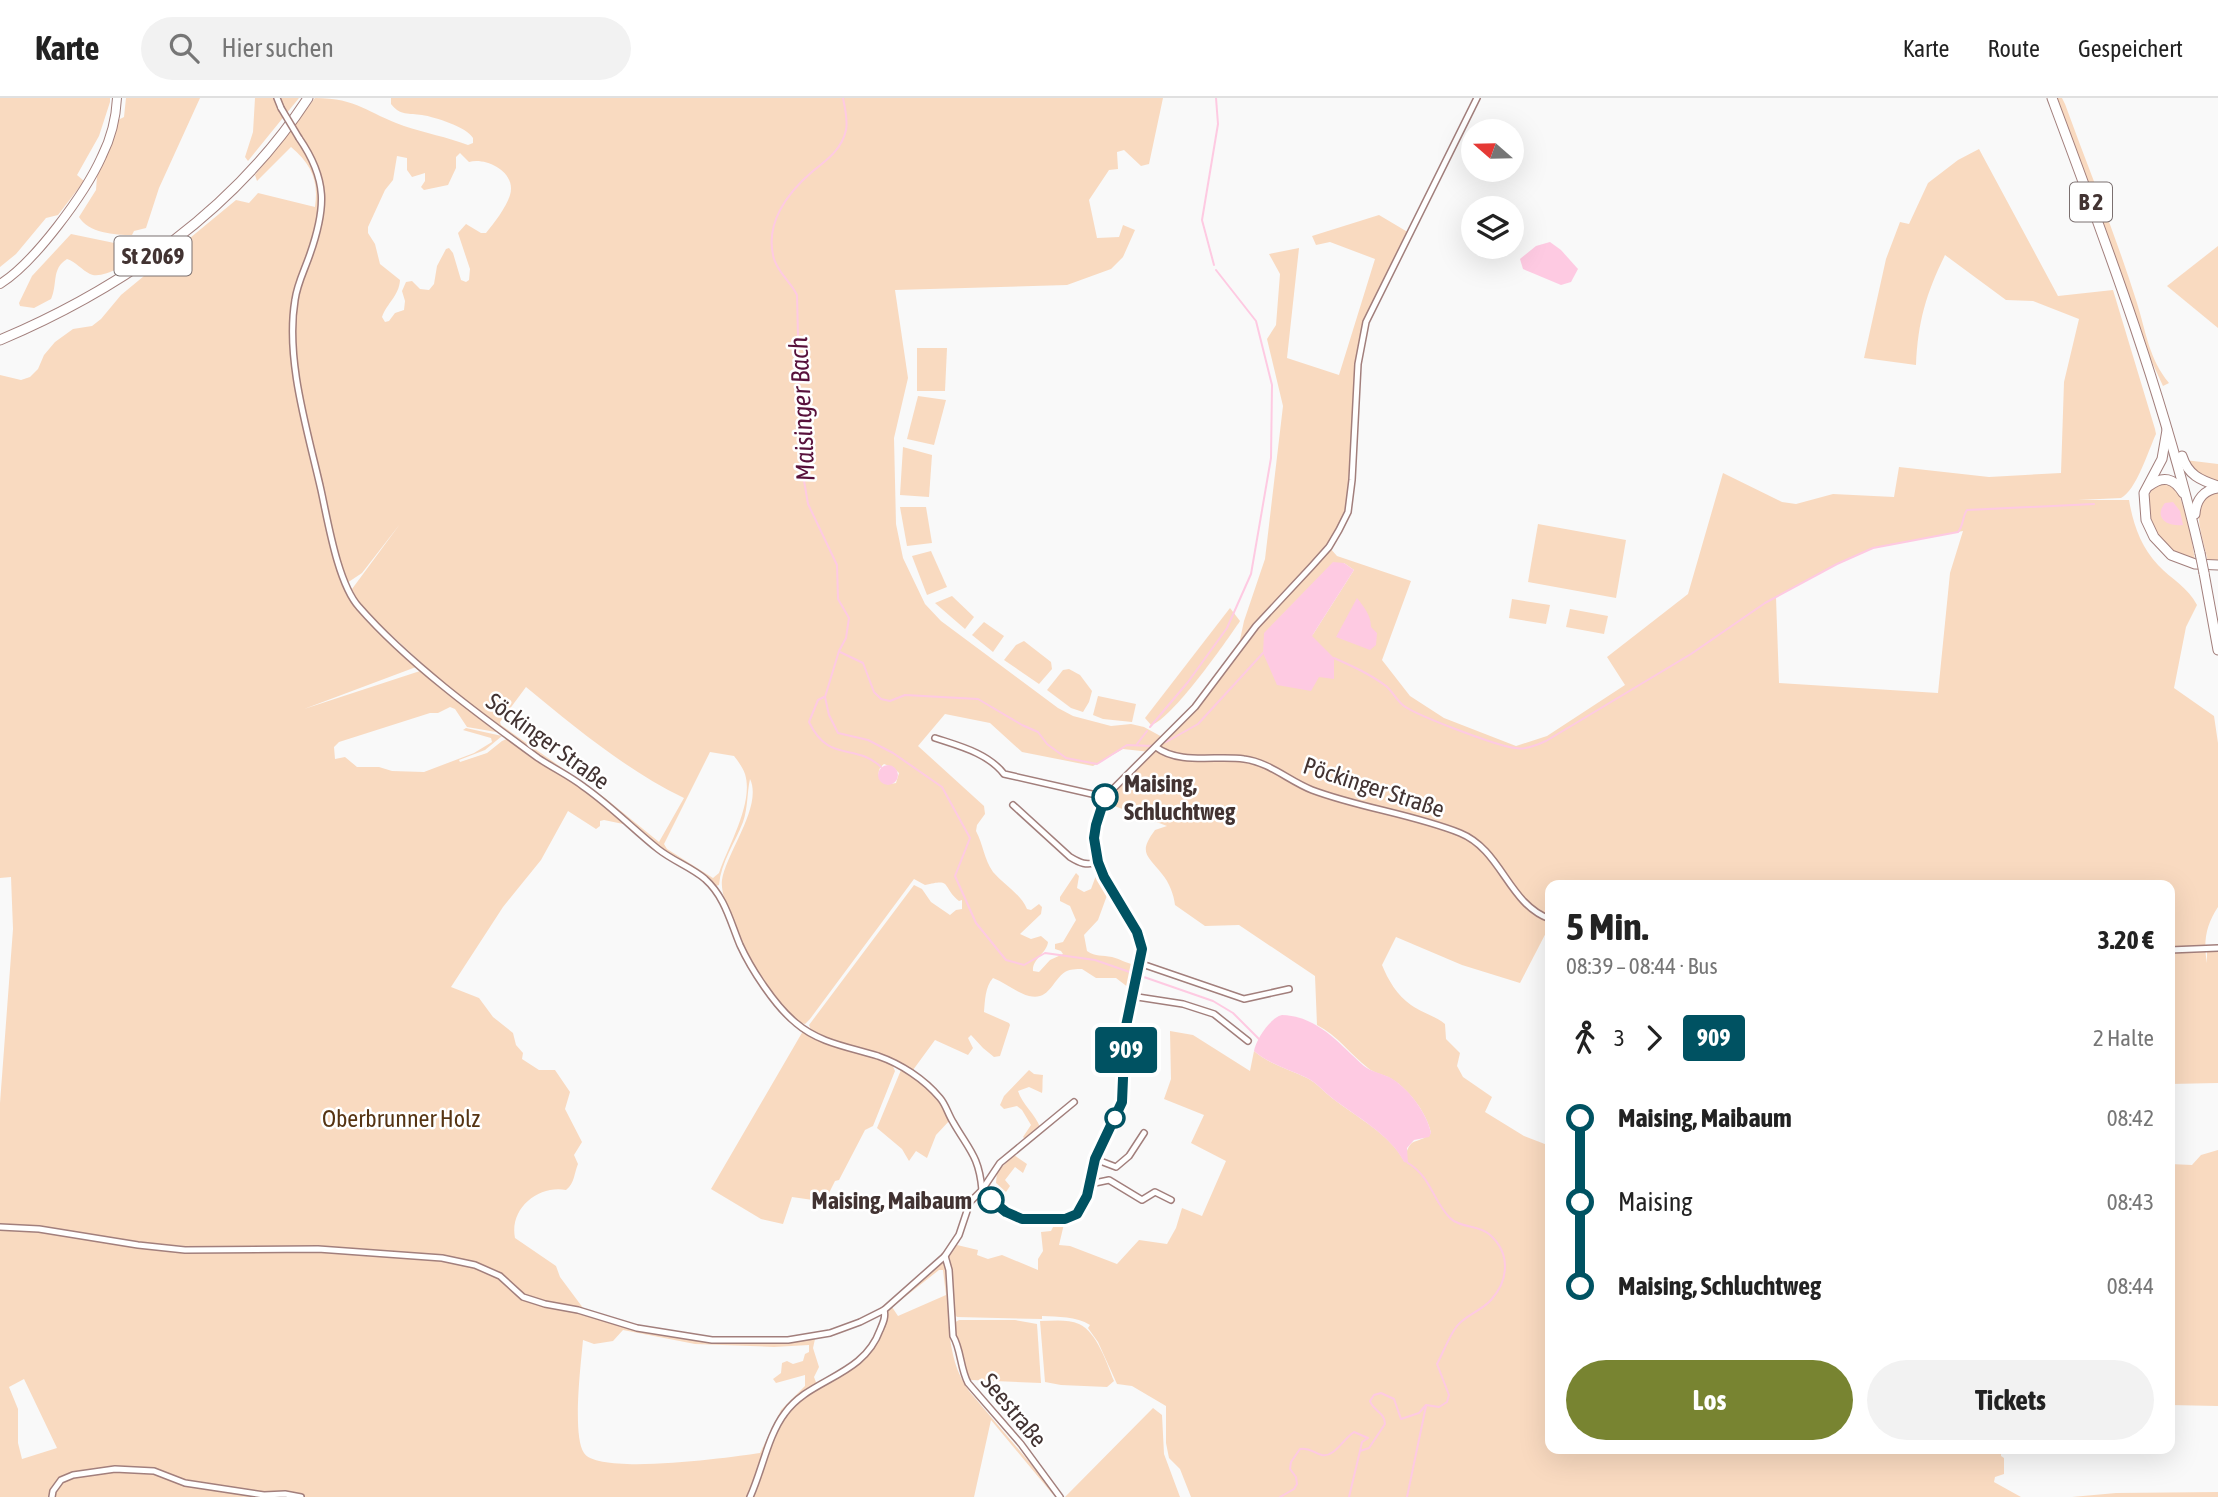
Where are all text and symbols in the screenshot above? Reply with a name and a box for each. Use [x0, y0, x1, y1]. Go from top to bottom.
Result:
search box [141, 17, 631, 80]
text: Karte [35, 29, 99, 67]
icon: search [165, 29, 203, 67]
text: Hier suchen [221, 33, 334, 63]
text: Karte [1903, 35, 1949, 62]
text: Route [1987, 35, 2040, 62]
text: Gespeichert [2078, 35, 2183, 62]
north arrow [1461, 119, 1524, 182]
map controls [1461, 119, 1524, 259]
road number: B 2 [2070, 183, 2112, 222]
button: layers [1461, 196, 1524, 259]
road number: St 2069 [114, 237, 192, 276]
water label: Maisinger Bach [783, 336, 821, 482]
street label: Söckinger Straße [481, 687, 615, 795]
street label: Pöckinger Straße [1300, 751, 1448, 823]
place label: Maising, Schluchtweg [1124, 770, 1236, 825]
marker: Maising, Schluchtweg [1092, 784, 1118, 810]
text: 5 Min. [1566, 905, 1648, 948]
text: 3.20 € [2097, 925, 2154, 955]
text: 08:39 – 08:44 · Bus [1566, 953, 1718, 979]
icon: walk [1566, 1019, 1604, 1057]
icon: forward [1635, 1019, 1673, 1057]
text: 909 [1697, 1024, 1731, 1051]
text: 3 [1614, 1025, 1625, 1051]
text: 2 Halte [2093, 1025, 2154, 1051]
line badge: 909 [1086, 1027, 1166, 1073]
text: 909 [1109, 1036, 1143, 1063]
text: Maising, Maibaum [1618, 1103, 1792, 1133]
park label: Oberbrunner Holz [322, 1105, 480, 1132]
text: 08:42 [2107, 1105, 2154, 1131]
unlabelled marker [1105, 1108, 1125, 1128]
place label: Maising, Maibaum [812, 1187, 972, 1214]
marker: Maising, Maibaum [978, 1187, 1004, 1213]
text: Maising [1618, 1187, 1692, 1217]
text: 08:43 [2107, 1189, 2154, 1215]
text: Maising, Schluchtweg [1618, 1271, 1821, 1301]
text: 08:44 [2107, 1273, 2154, 1299]
button: Los [1566, 1360, 1853, 1440]
button: Tickets [1867, 1360, 2154, 1440]
street label: Seestraße [976, 1368, 1052, 1452]

